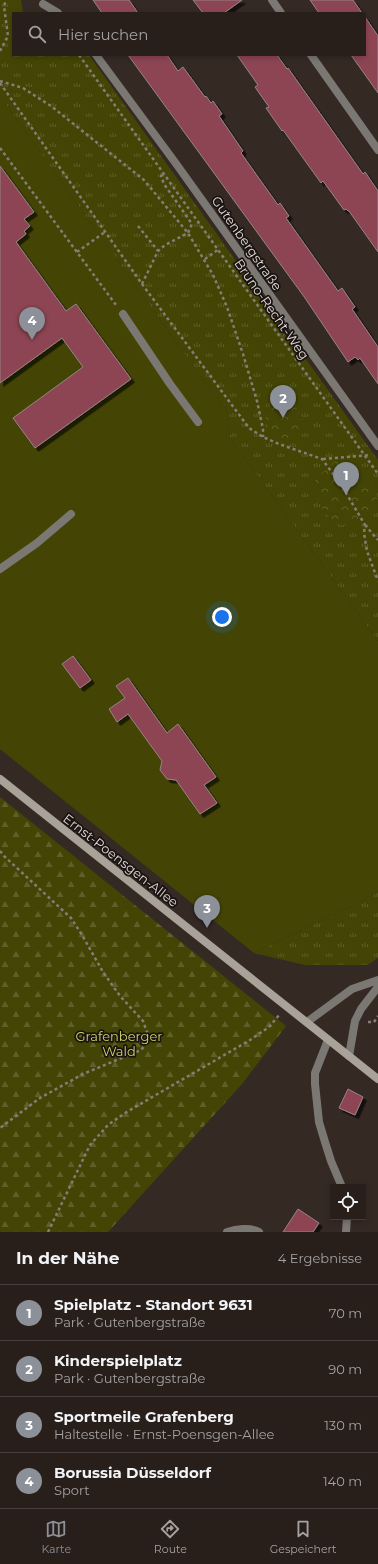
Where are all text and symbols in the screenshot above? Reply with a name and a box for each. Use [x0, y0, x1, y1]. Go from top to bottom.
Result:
search box [12, 12, 366, 56]
icon: search [26, 23, 48, 45]
text: Hier suchen [58, 25, 148, 44]
street label: Gutenbergstraße [208, 193, 286, 293]
street label: Bruno-Recht-Weg [231, 256, 313, 362]
pin: 4 [19, 307, 45, 340]
pin: 2 [270, 385, 296, 418]
pin: 1 [333, 462, 359, 495]
your location [212, 607, 232, 627]
street label: Ernst-Poensgen-Allee [60, 810, 182, 910]
pin: 3 [194, 895, 220, 928]
park label: Grafenberger Wald [75, 1028, 163, 1059]
map controls [330, 1184, 366, 1220]
button: locate [330, 1184, 366, 1220]
text: In der Nähe [16, 1248, 120, 1268]
text: 4 Ergebnisse [278, 1250, 362, 1266]
text: Spielplatz - Standort 9631 [54, 1295, 253, 1314]
text: 1 [26, 1305, 32, 1321]
text: 70 m [329, 1305, 362, 1321]
text: Park · Gutenbergstraße [54, 1314, 205, 1330]
text: Kinderspielplatz [54, 1351, 182, 1370]
text: 2 [25, 1361, 33, 1377]
text: 90 m [328, 1361, 362, 1377]
text: Park · Gutenbergstraße [54, 1370, 205, 1386]
text: Sportmeile Grafenberg [54, 1407, 234, 1426]
text: 3 [25, 1417, 33, 1433]
text: 130 m [324, 1417, 362, 1433]
text: Haltestelle · Ernst-Poensgen-Allee [54, 1426, 274, 1442]
text: Borussia Düsseldorf [54, 1463, 211, 1482]
text: 4 [25, 1473, 33, 1489]
text: 140 m [323, 1473, 362, 1489]
text: Sport [54, 1482, 90, 1498]
tab: Karte [41, 1518, 71, 1556]
tab: Route [154, 1518, 187, 1556]
tab: Gespeichert [270, 1518, 337, 1556]

